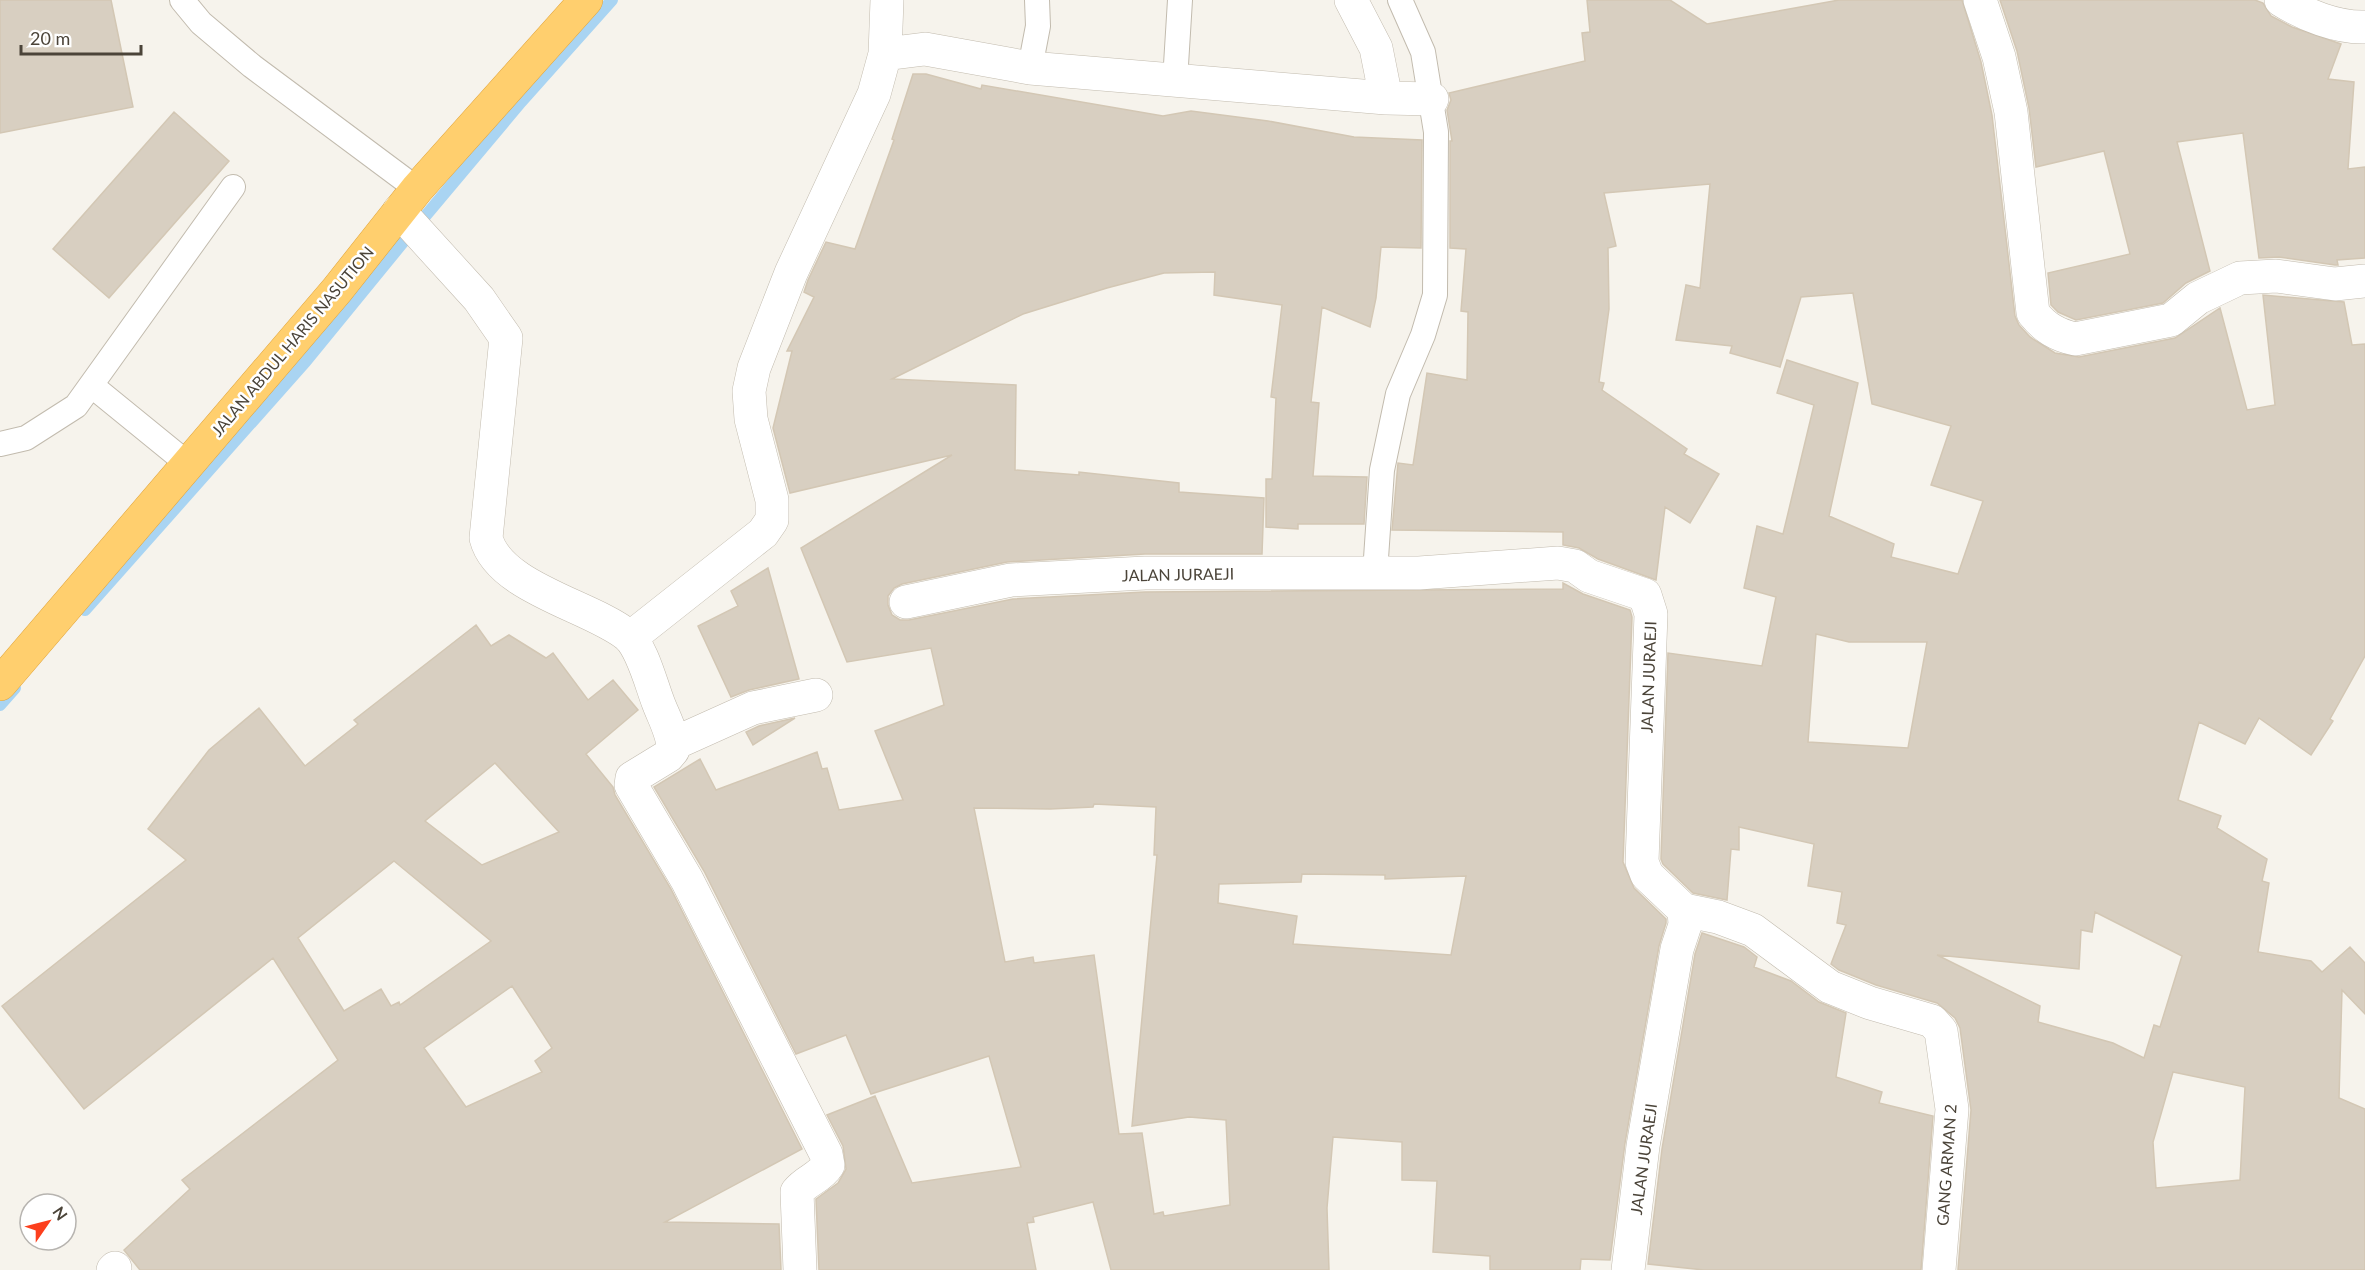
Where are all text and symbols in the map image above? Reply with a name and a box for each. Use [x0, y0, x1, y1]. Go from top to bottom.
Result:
scale bar [21, 18, 141, 56]
text: 20 m [30, 27, 70, 49]
street label: JALAN ABDUL HARIS NASUTION [207, 242, 377, 440]
street label: JALAN JURAEJI [1122, 564, 1234, 584]
street label: JALAN JURAEJI [1637, 621, 1659, 733]
street label: JALAN JURAEJI [1626, 1102, 1660, 1216]
street label: GANG ARMAN 2 [1932, 1103, 1960, 1227]
north arrow [18, 1192, 78, 1252]
text: N [49, 1203, 72, 1224]

